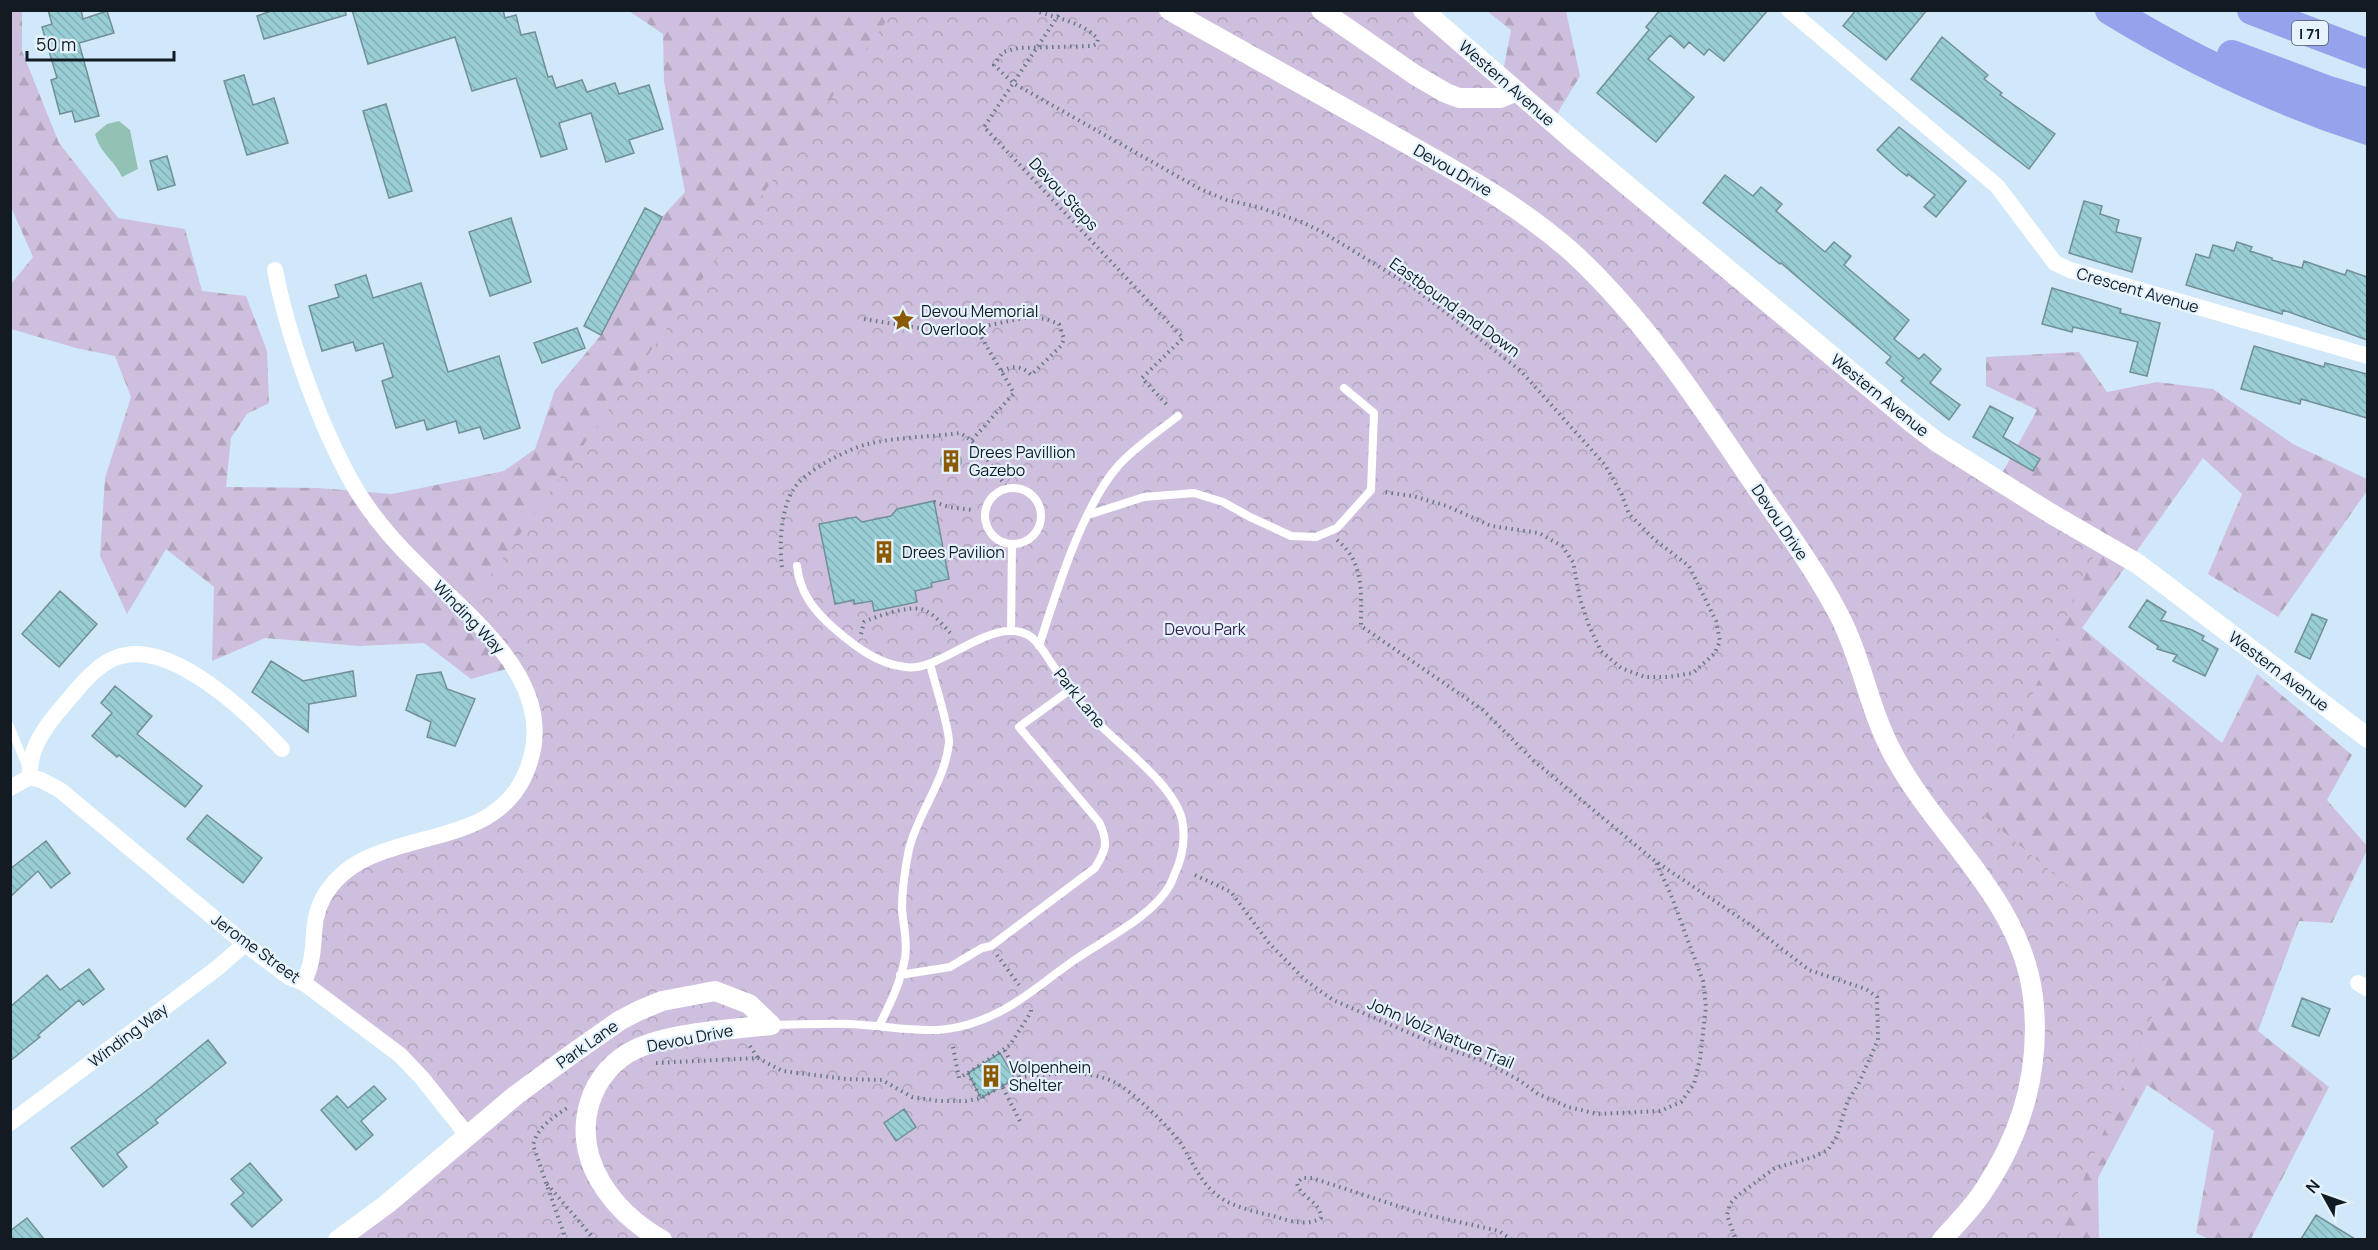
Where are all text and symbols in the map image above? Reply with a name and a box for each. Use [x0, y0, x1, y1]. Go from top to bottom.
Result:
road number: I 71 [2292, 21, 2328, 45]
scale bar [27, 24, 174, 62]
text: 50 m [36, 32, 76, 56]
street label: Western Avenue [1454, 35, 1560, 131]
street label: Devou Drive [1410, 139, 1496, 201]
street label: Devou Steps [1024, 153, 1104, 235]
street label: Eastbound and Down [1385, 252, 1525, 362]
street label: Crescent Avenue [2074, 262, 2202, 318]
place label: Devou Memorial Overlook [921, 300, 1038, 340]
place icon: Devou Memorial Overlook [890, 307, 916, 333]
street label: Western Avenue [1826, 349, 1934, 441]
place label: Drees Pavillion Gazebo [969, 441, 1076, 481]
building icon: Drees Pavillion Gazebo [938, 448, 964, 474]
street label: Devou Drive [1747, 480, 1813, 564]
building icon: Drees Pavilion [871, 539, 897, 565]
place label: Drees Pavilion [902, 541, 1005, 563]
street label: Winding Way [428, 575, 510, 659]
park label: Devou Park [1164, 618, 1247, 640]
street label: Western Avenue [2224, 626, 2334, 716]
street label: Park Lane [1049, 664, 1111, 732]
street label: Jerome Street [207, 908, 305, 988]
street label: John Volz Nature Trail [1364, 992, 1518, 1074]
street label: Winding Way [84, 997, 173, 1072]
street label: Park Lane [552, 1015, 622, 1073]
street label: Devou Drive [645, 1019, 735, 1057]
place label: Volpenhein Shelter [1009, 1056, 1091, 1096]
building icon: Volpenhein Shelter [978, 1063, 1004, 1089]
north arrow [2294, 1166, 2354, 1226]
text: N [2300, 1175, 2325, 1198]

